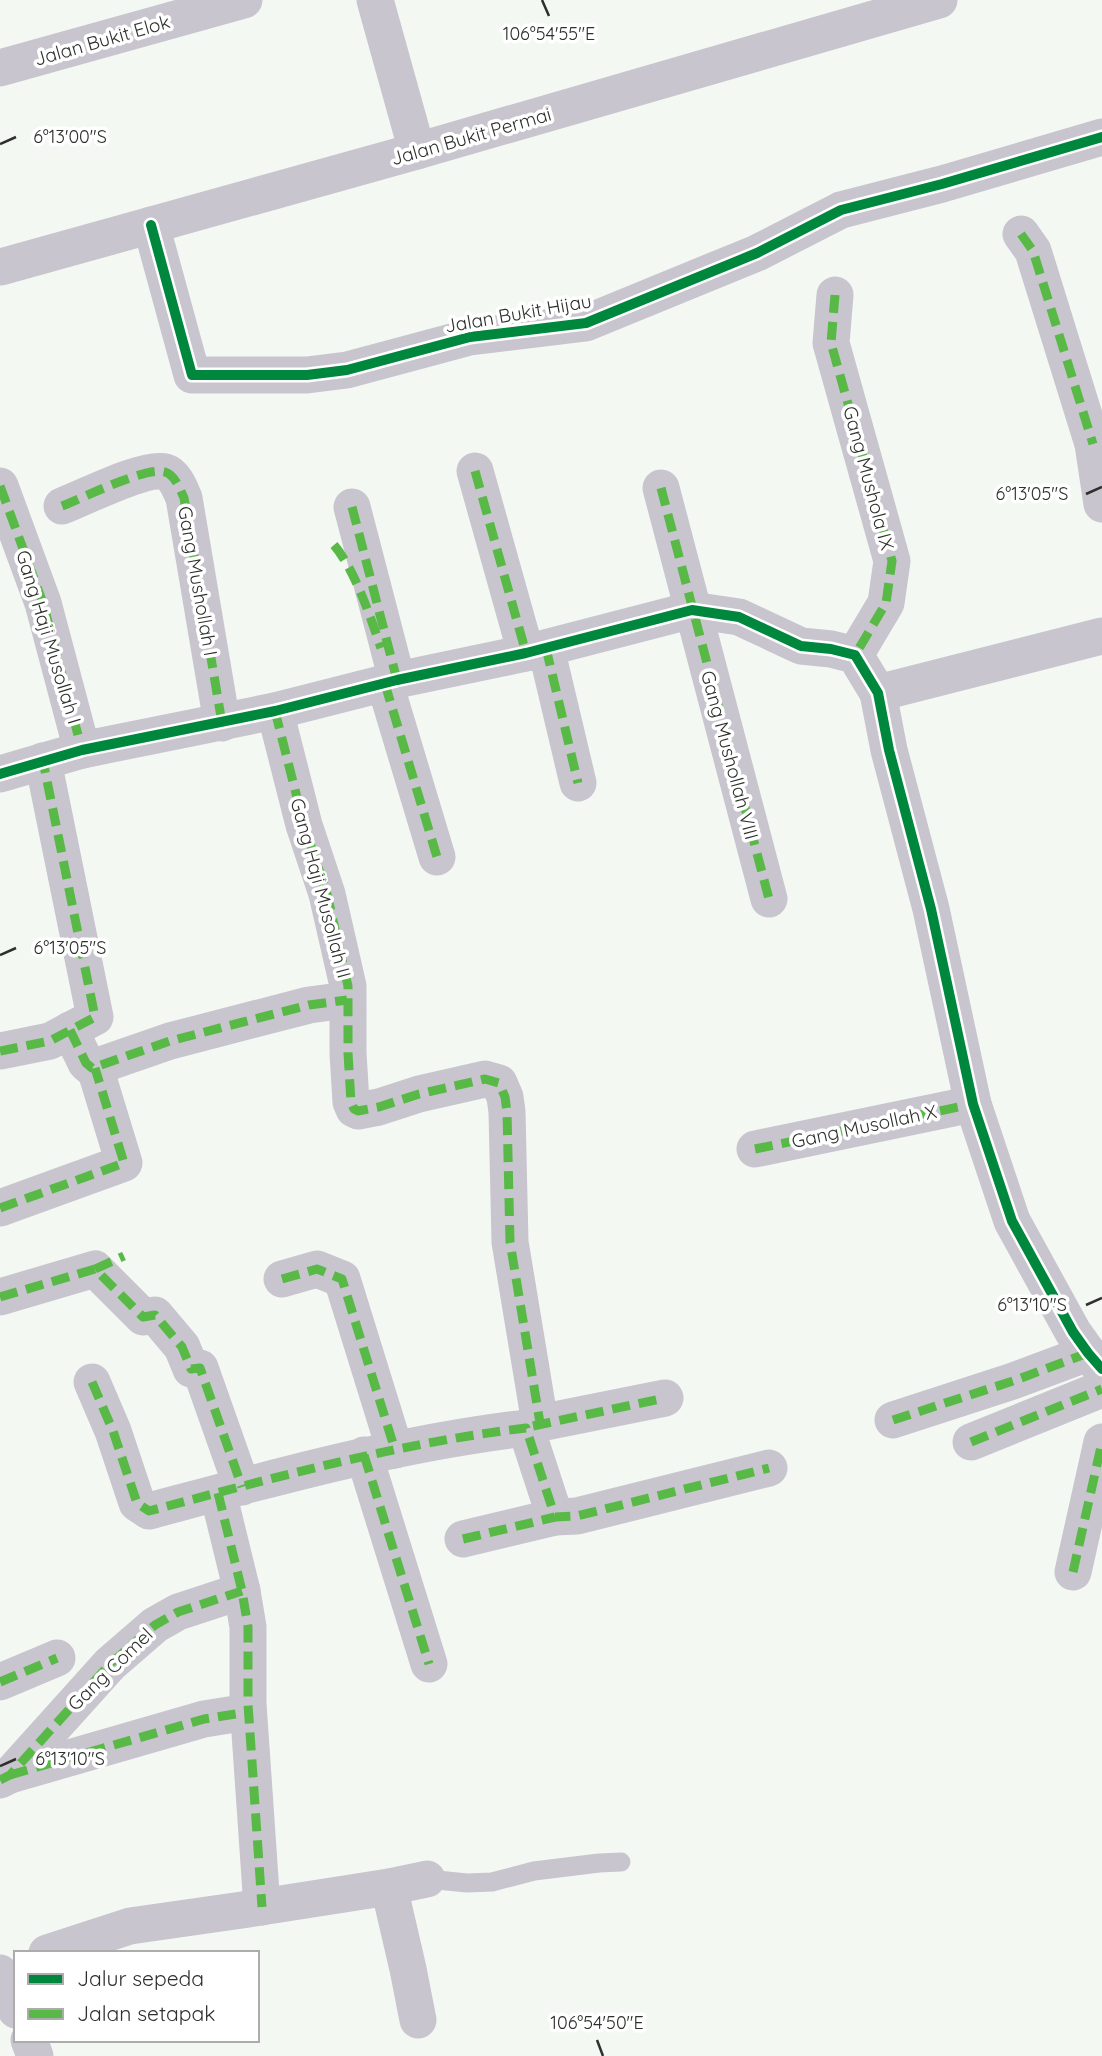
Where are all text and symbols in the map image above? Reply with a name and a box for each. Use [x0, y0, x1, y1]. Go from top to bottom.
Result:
street label: Jalan Bukit Elok [31, 9, 173, 71]
text: 106°54'55"E [503, 22, 595, 45]
street label: Jalan Bukit Permai [388, 102, 554, 170]
text: 6°13'00"S [33, 125, 107, 148]
street label: Jalan Bukit Hijau [443, 288, 593, 338]
street label: Gang Mushola IX [838, 403, 900, 553]
text: 6°13'05"S [996, 482, 1068, 505]
street label: Gang Mushollah I [173, 504, 223, 658]
street label: Gang Haji Musollah I [11, 547, 87, 727]
street label: Gang Mushollah VIII [696, 668, 764, 842]
street label: Gang Haji Musollah II [285, 795, 357, 981]
text: 6°13'05"S [34, 936, 106, 959]
street label: Gang Musollah X [789, 1099, 939, 1153]
text: 6°13'10"S [997, 1293, 1067, 1316]
street label: Gang Comel [62, 1622, 158, 1716]
text: 6°13'10"S [35, 1747, 105, 1770]
legend [14, 1951, 259, 2042]
text: Jalur sepeda [77, 1965, 204, 1991]
text: Jalan setapak [77, 2000, 215, 2026]
text: 106°54'50"E [550, 2011, 644, 2034]

